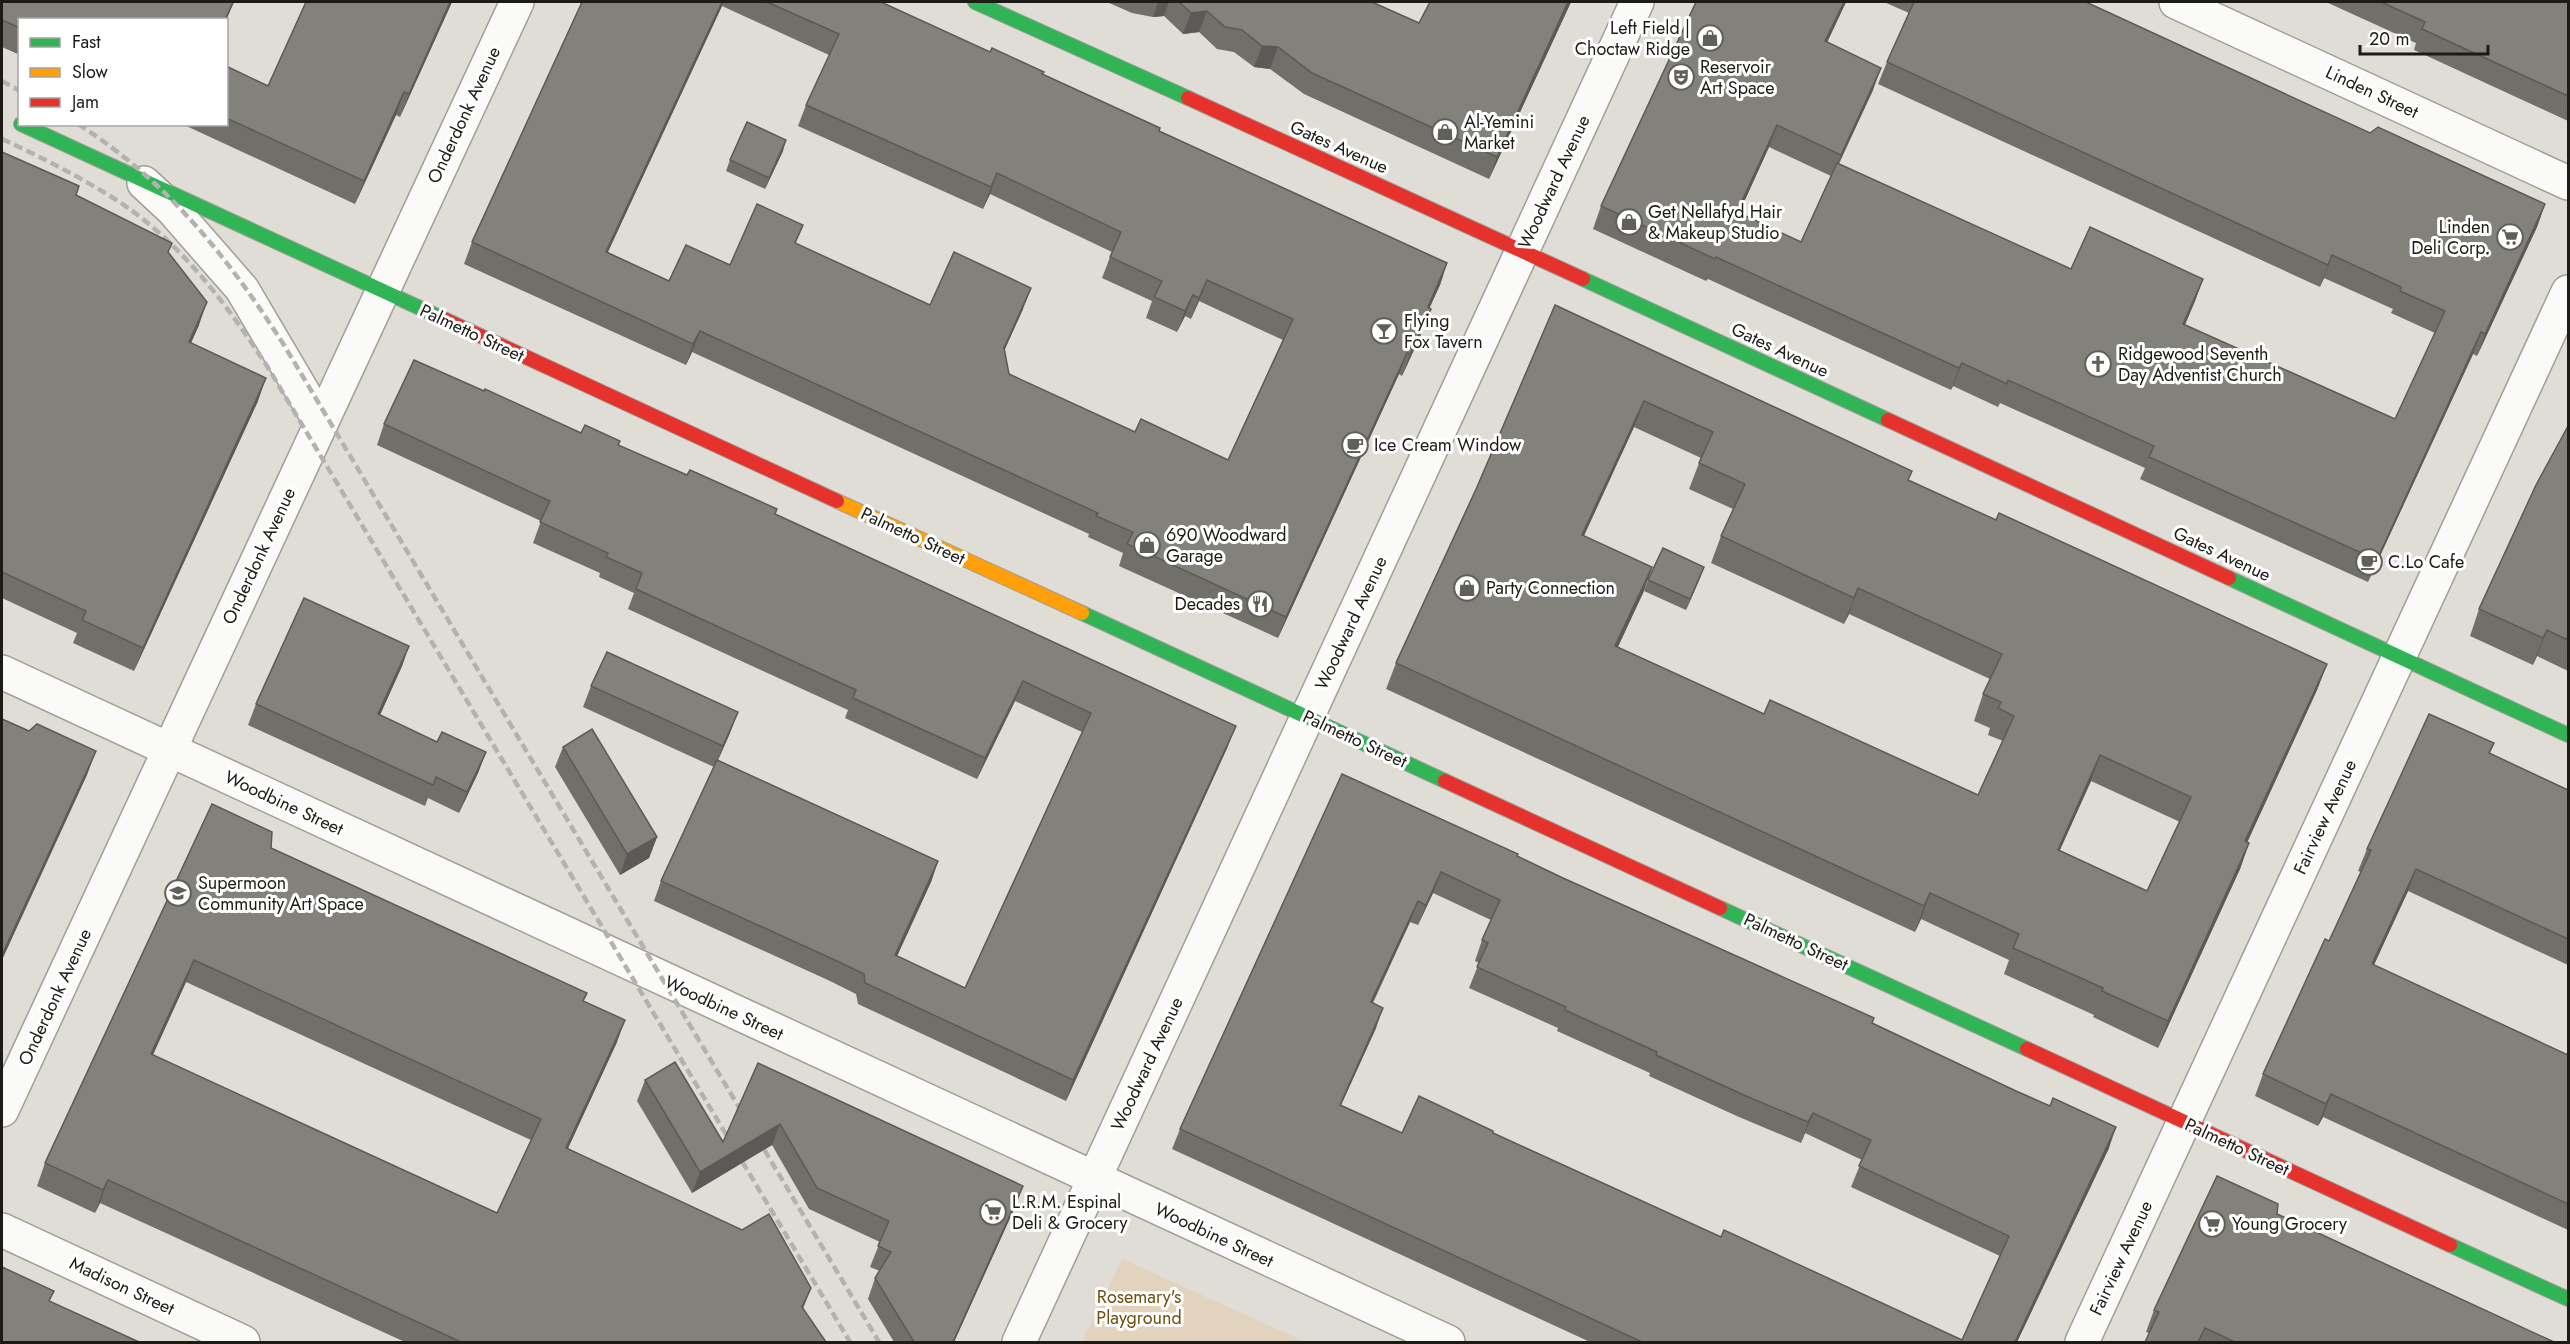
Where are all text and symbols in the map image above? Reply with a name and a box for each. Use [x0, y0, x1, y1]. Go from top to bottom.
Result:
place label: Left Field | Choctaw Ridge [1575, 15, 1690, 62]
legend [18, 18, 228, 126]
scale bar [2360, 18, 2488, 56]
shop icon: Left Field | Choctaw Ridge [1695, 23, 1725, 53]
text: 20 m [2369, 26, 2409, 52]
text: Fast [72, 29, 101, 55]
street label: Onderdonk Avenue [421, 42, 507, 188]
place label: Reservoir Art Space [1700, 54, 1774, 101]
text: Slow [72, 59, 109, 85]
street label: Linden Street [2321, 59, 2423, 125]
theatre icon: Reservoir Art Space [1666, 62, 1696, 92]
text: Jam [70, 89, 99, 115]
place label: Al-Yemini Market [1464, 109, 1534, 156]
street label: Woodward Avenue [1512, 111, 1596, 253]
street label: Gates Avenue [1286, 114, 1392, 180]
shop icon: Al-Yemini Market [1430, 117, 1460, 147]
place label: Get Nellafyd Hair & Makeup Studio [1648, 199, 1783, 246]
shop icon: Get Nellafyd Hair & Makeup Studio [1614, 207, 1644, 237]
place label: Linden Deli Corp. [2411, 214, 2490, 261]
supermarket icon: Linden Deli Corp. [2495, 222, 2525, 252]
street label: Palmetto Street [416, 297, 529, 369]
place label: Flying Fox Tavern [1404, 308, 1483, 355]
bar icon: Flying Fox Tavern [1369, 316, 1399, 346]
street label: Gates Avenue [1727, 316, 1833, 384]
place label: Ridgewood Seventh Day Adventist Church [2118, 341, 2282, 388]
church icon: Ridgewood Seventh Day Adventist Church [2083, 349, 2113, 379]
cafe icon: Ice Cream Window [1340, 430, 1370, 460]
place label: Ice Cream Window [1374, 432, 1522, 458]
street label: Onderdonk Avenue [216, 483, 302, 629]
street label: Palmetto Street [857, 500, 970, 572]
street label: Gates Avenue [2169, 520, 2275, 588]
place label: 690 Woodward Garage [1166, 522, 1287, 569]
shop icon: 690 Woodward Garage [1132, 530, 1162, 560]
cafe icon: C.Lo Cafe [2354, 547, 2384, 577]
place label: C.Lo Cafe [2388, 549, 2464, 575]
street label: Woodward Avenue [1309, 552, 1393, 694]
shop icon: Party Connection [1452, 573, 1482, 603]
place label: Party Connection [1486, 575, 1615, 601]
restaurant icon: Decades [1245, 589, 1275, 619]
place label: Decades [1174, 591, 1240, 617]
street label: Palmetto Street [1299, 703, 1412, 775]
street label: Fairview Avenue [2287, 755, 2363, 879]
street label: Woodbine Street [220, 764, 348, 842]
place label: Supermoon Community Art Space [198, 870, 364, 917]
school or university icon: Supermoon Community Art Space [163, 878, 193, 908]
street label: Palmetto Street [1740, 906, 1853, 978]
street label: Onderdonk Avenue [12, 924, 98, 1070]
street label: Woodbine Street [660, 969, 788, 1047]
street label: Woodward Avenue [1105, 993, 1189, 1135]
street label: Palmetto Street [2181, 1111, 2294, 1183]
place label: L.R.M. Espinal Deli & Grocery [1012, 1189, 1128, 1236]
street label: Woodbine Street [1150, 1196, 1278, 1274]
street label: Fairview Avenue [2083, 1196, 2159, 1320]
supermarket icon: L.R.M. Espinal Deli & Grocery [978, 1197, 1008, 1227]
supermarket icon: Young Grocery [2197, 1209, 2227, 1239]
place label: Young Grocery [2232, 1211, 2347, 1237]
street label: Madison Street [65, 1250, 179, 1322]
park label: Rosemary's Playground [1096, 1284, 1182, 1331]

